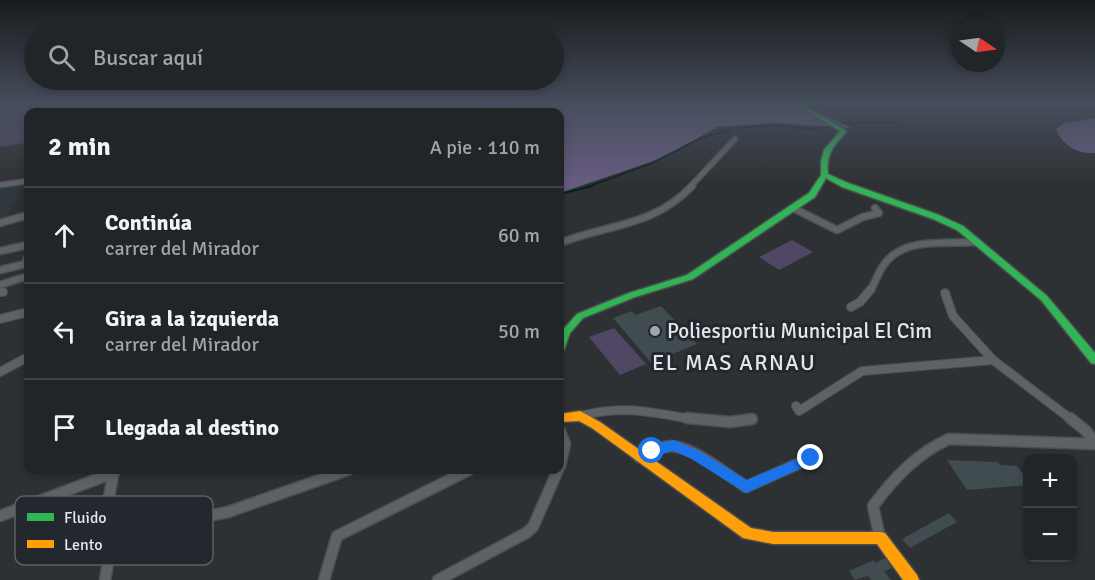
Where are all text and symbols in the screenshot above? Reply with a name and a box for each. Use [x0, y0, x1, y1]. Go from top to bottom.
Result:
north arrow [951, 18, 1005, 72]
search box [24, 24, 564, 90]
icon: search [45, 41, 78, 74]
text: Buscar aquí [93, 44, 203, 71]
text: 2 min [48, 131, 111, 163]
text: A pie · 110 m [430, 135, 540, 160]
text: Continúa [105, 209, 192, 236]
icon: ahead [48, 219, 81, 252]
text: 60 m [498, 223, 540, 248]
text: carrer del Mirador [105, 236, 259, 261]
text: Gira a la izquierda [105, 305, 279, 332]
icon: left [48, 315, 81, 348]
place label: Poliesportiu Municipal El Cim [667, 318, 932, 344]
text: 50 m [498, 319, 540, 344]
marker: Poliesportiu Municipal El Cim [648, 324, 662, 338]
text: carrer del Mirador [105, 332, 259, 357]
district label: EL MAS ARNAU [652, 349, 816, 376]
icon: arrive [48, 411, 81, 444]
text: Llegada al destino [105, 414, 279, 441]
route start [638, 437, 664, 463]
route end [797, 444, 823, 470]
map controls [1023, 454, 1077, 562]
button: + [1023, 454, 1077, 508]
legend [15, 496, 213, 565]
text: Fluido [64, 508, 107, 528]
button: − [1023, 508, 1077, 562]
text: Lento [64, 535, 102, 555]

